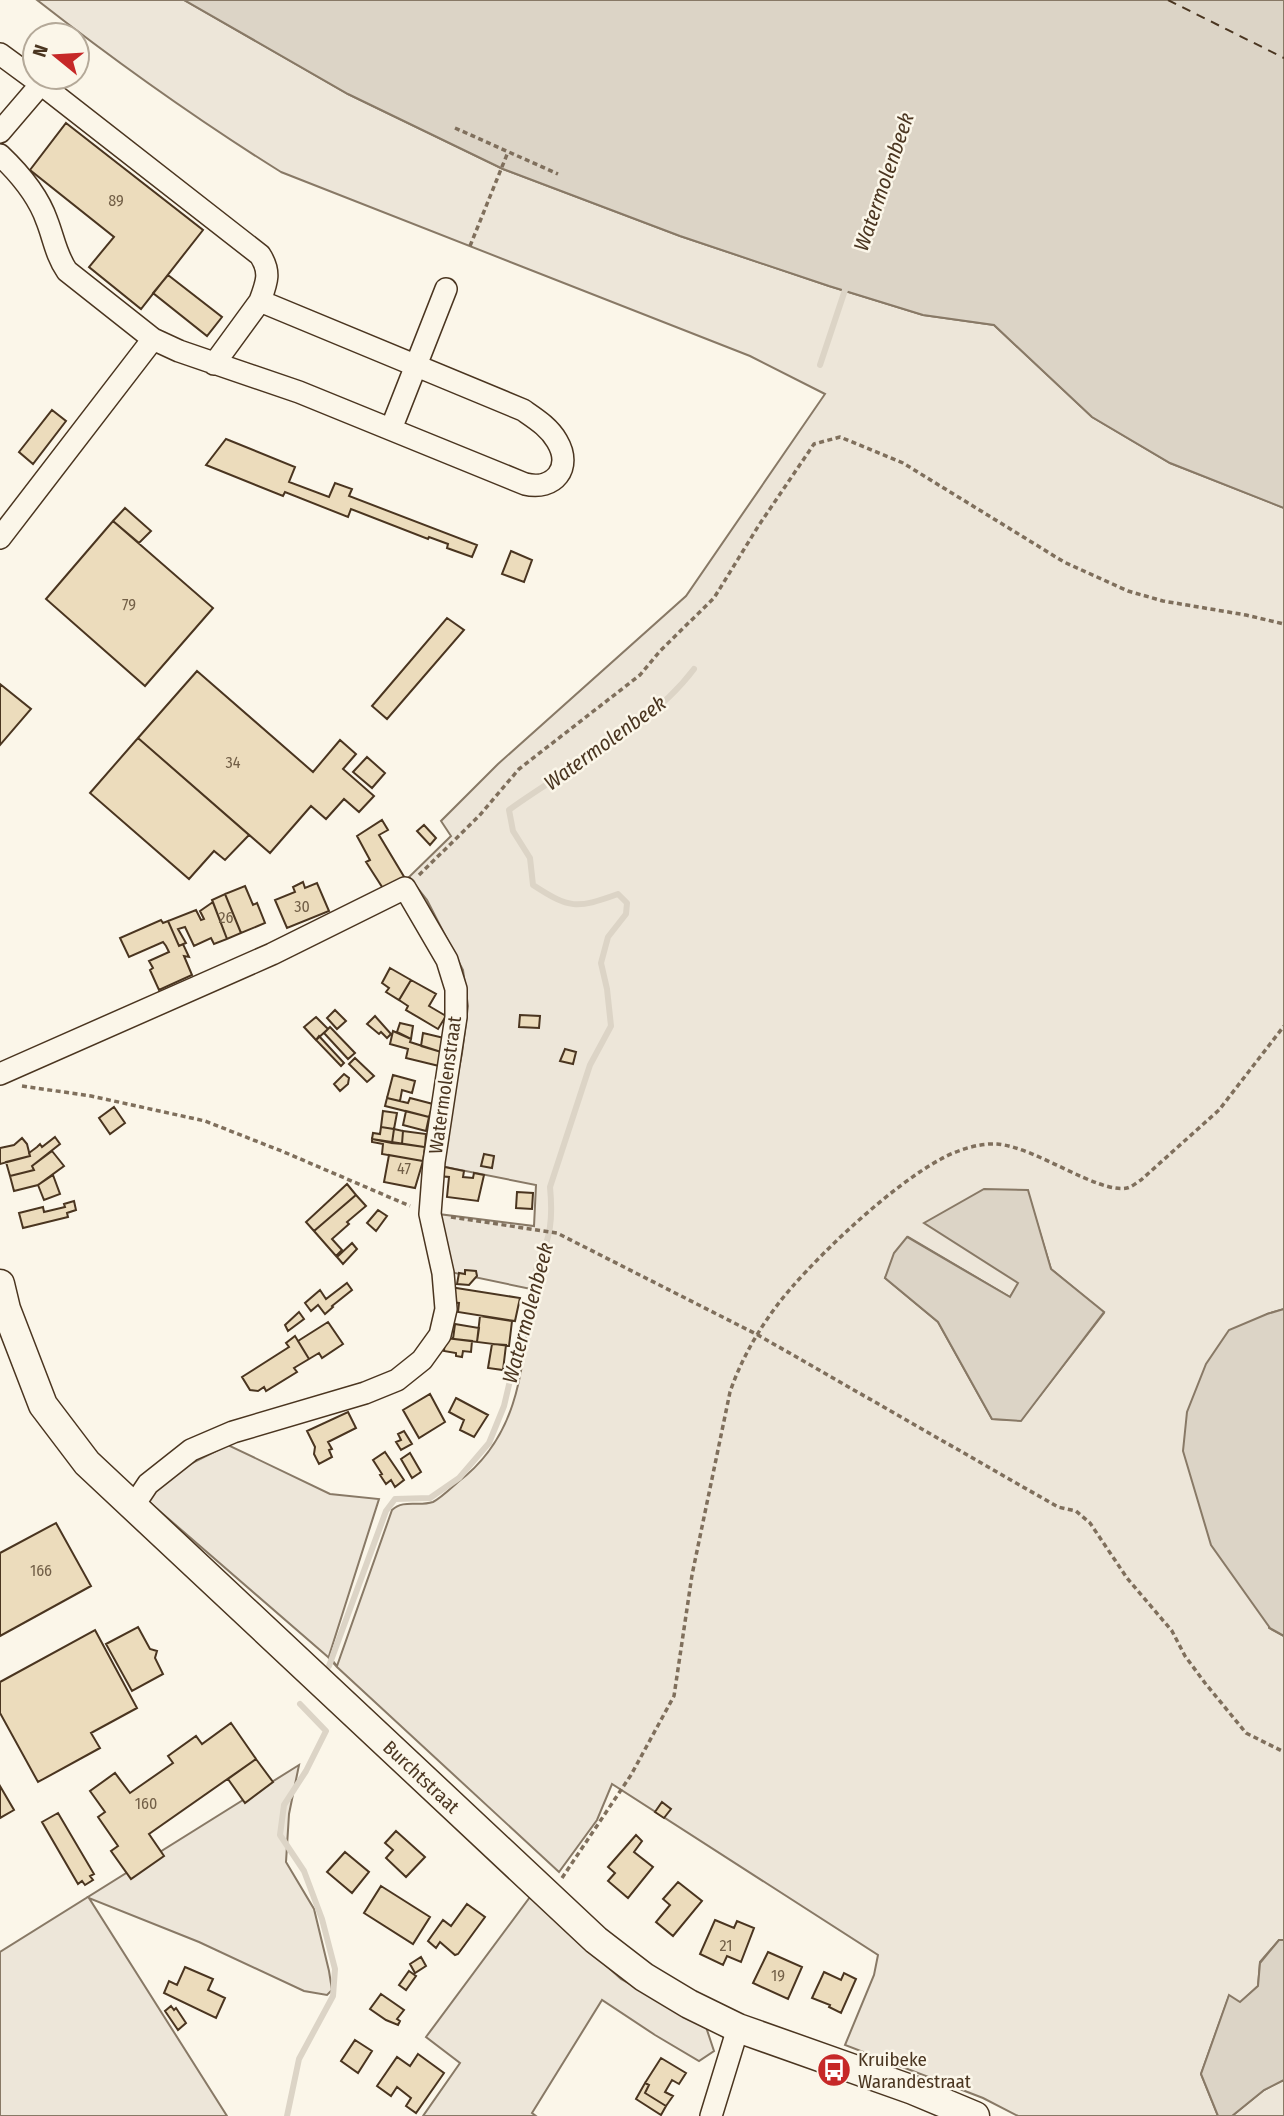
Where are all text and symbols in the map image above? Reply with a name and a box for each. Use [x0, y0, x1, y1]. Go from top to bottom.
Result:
north arrow [21, 21, 91, 91]
text: N [28, 42, 53, 60]
water label: Watermolenbeek [848, 109, 920, 255]
house number: 89 [108, 191, 124, 210]
house number: 79 [122, 595, 136, 614]
water label: Watermolenbeek [539, 690, 671, 796]
house number: 34 [226, 753, 241, 772]
house number: 30 [294, 897, 310, 916]
house number: 26 [219, 908, 234, 927]
street label: Watermolenstraat [424, 1014, 466, 1155]
house number: 47 [397, 1159, 411, 1178]
water label: Watermolenbeek [497, 1240, 559, 1386]
house number: 166 [30, 1561, 52, 1580]
street label: Burchtstraat [379, 1735, 465, 1818]
house number: 160 [135, 1794, 157, 1813]
house number: 21 [720, 1936, 732, 1955]
house number: 19 [771, 1966, 785, 1985]
place label: Kruibeke Warandestraat [858, 2048, 972, 2093]
bus stop icon: Kruibeke Warandestraat [815, 2051, 853, 2089]

